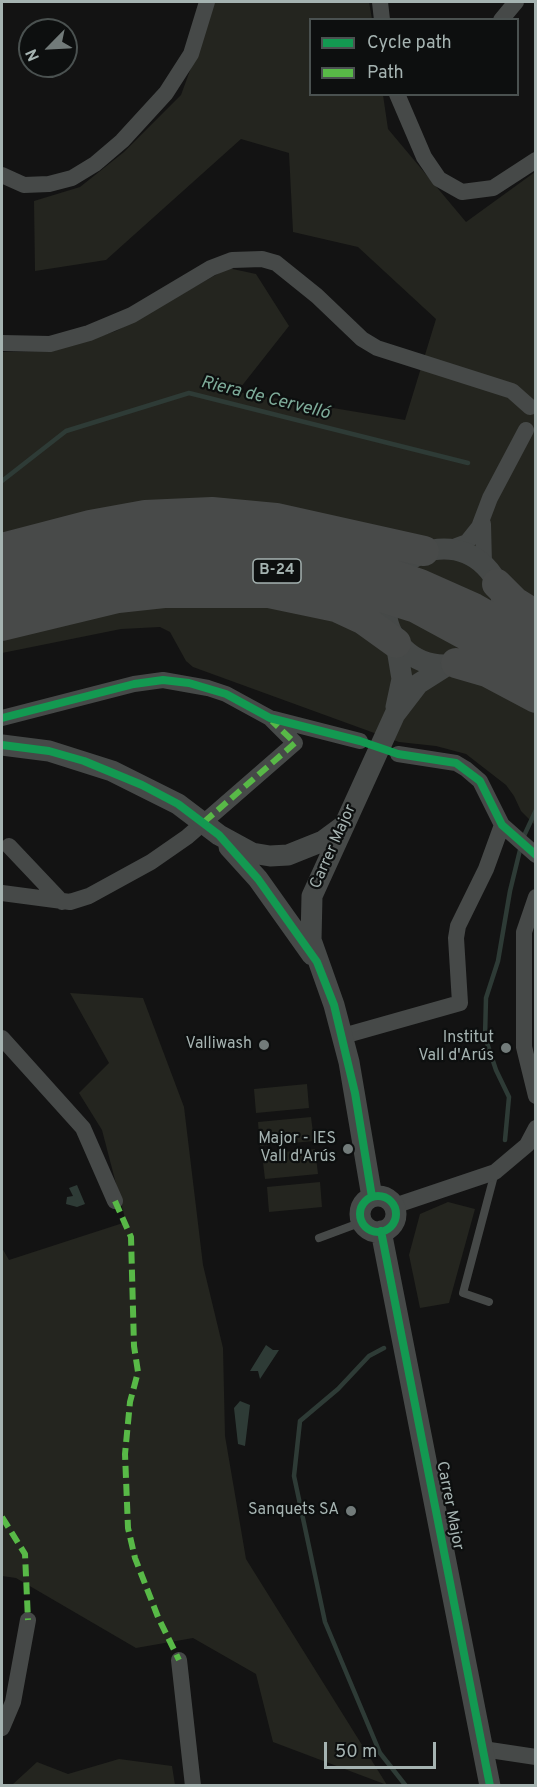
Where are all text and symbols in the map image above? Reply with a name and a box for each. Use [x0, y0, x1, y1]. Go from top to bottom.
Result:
north arrow [18, 18, 78, 78]
legend [309, 18, 519, 96]
text: Cycle path [367, 32, 452, 55]
text: N [22, 45, 45, 64]
text: Path [367, 62, 404, 85]
water label: Riera de Cervelló [198, 373, 332, 425]
road number: B-24 [253, 559, 301, 583]
street label: Carrer Major [307, 802, 361, 892]
place label: Institut Vall d'Arús [418, 1029, 494, 1067]
place label: Valliwash [186, 1035, 252, 1055]
marker: Valliwash [257, 1038, 271, 1052]
marker: Institut Vall d'Arús [499, 1041, 513, 1055]
place label: Major - IES Vall d'Arús [258, 1130, 336, 1168]
marker: Major - IES Vall d'Arús [341, 1142, 355, 1156]
street label: Carrer Major [431, 1460, 467, 1552]
place label: Sanquets SA [248, 1501, 339, 1521]
marker: Sanquets SA [344, 1504, 358, 1518]
scale bar [327, 1730, 440, 1768]
text: 50 m [335, 1741, 377, 1764]

